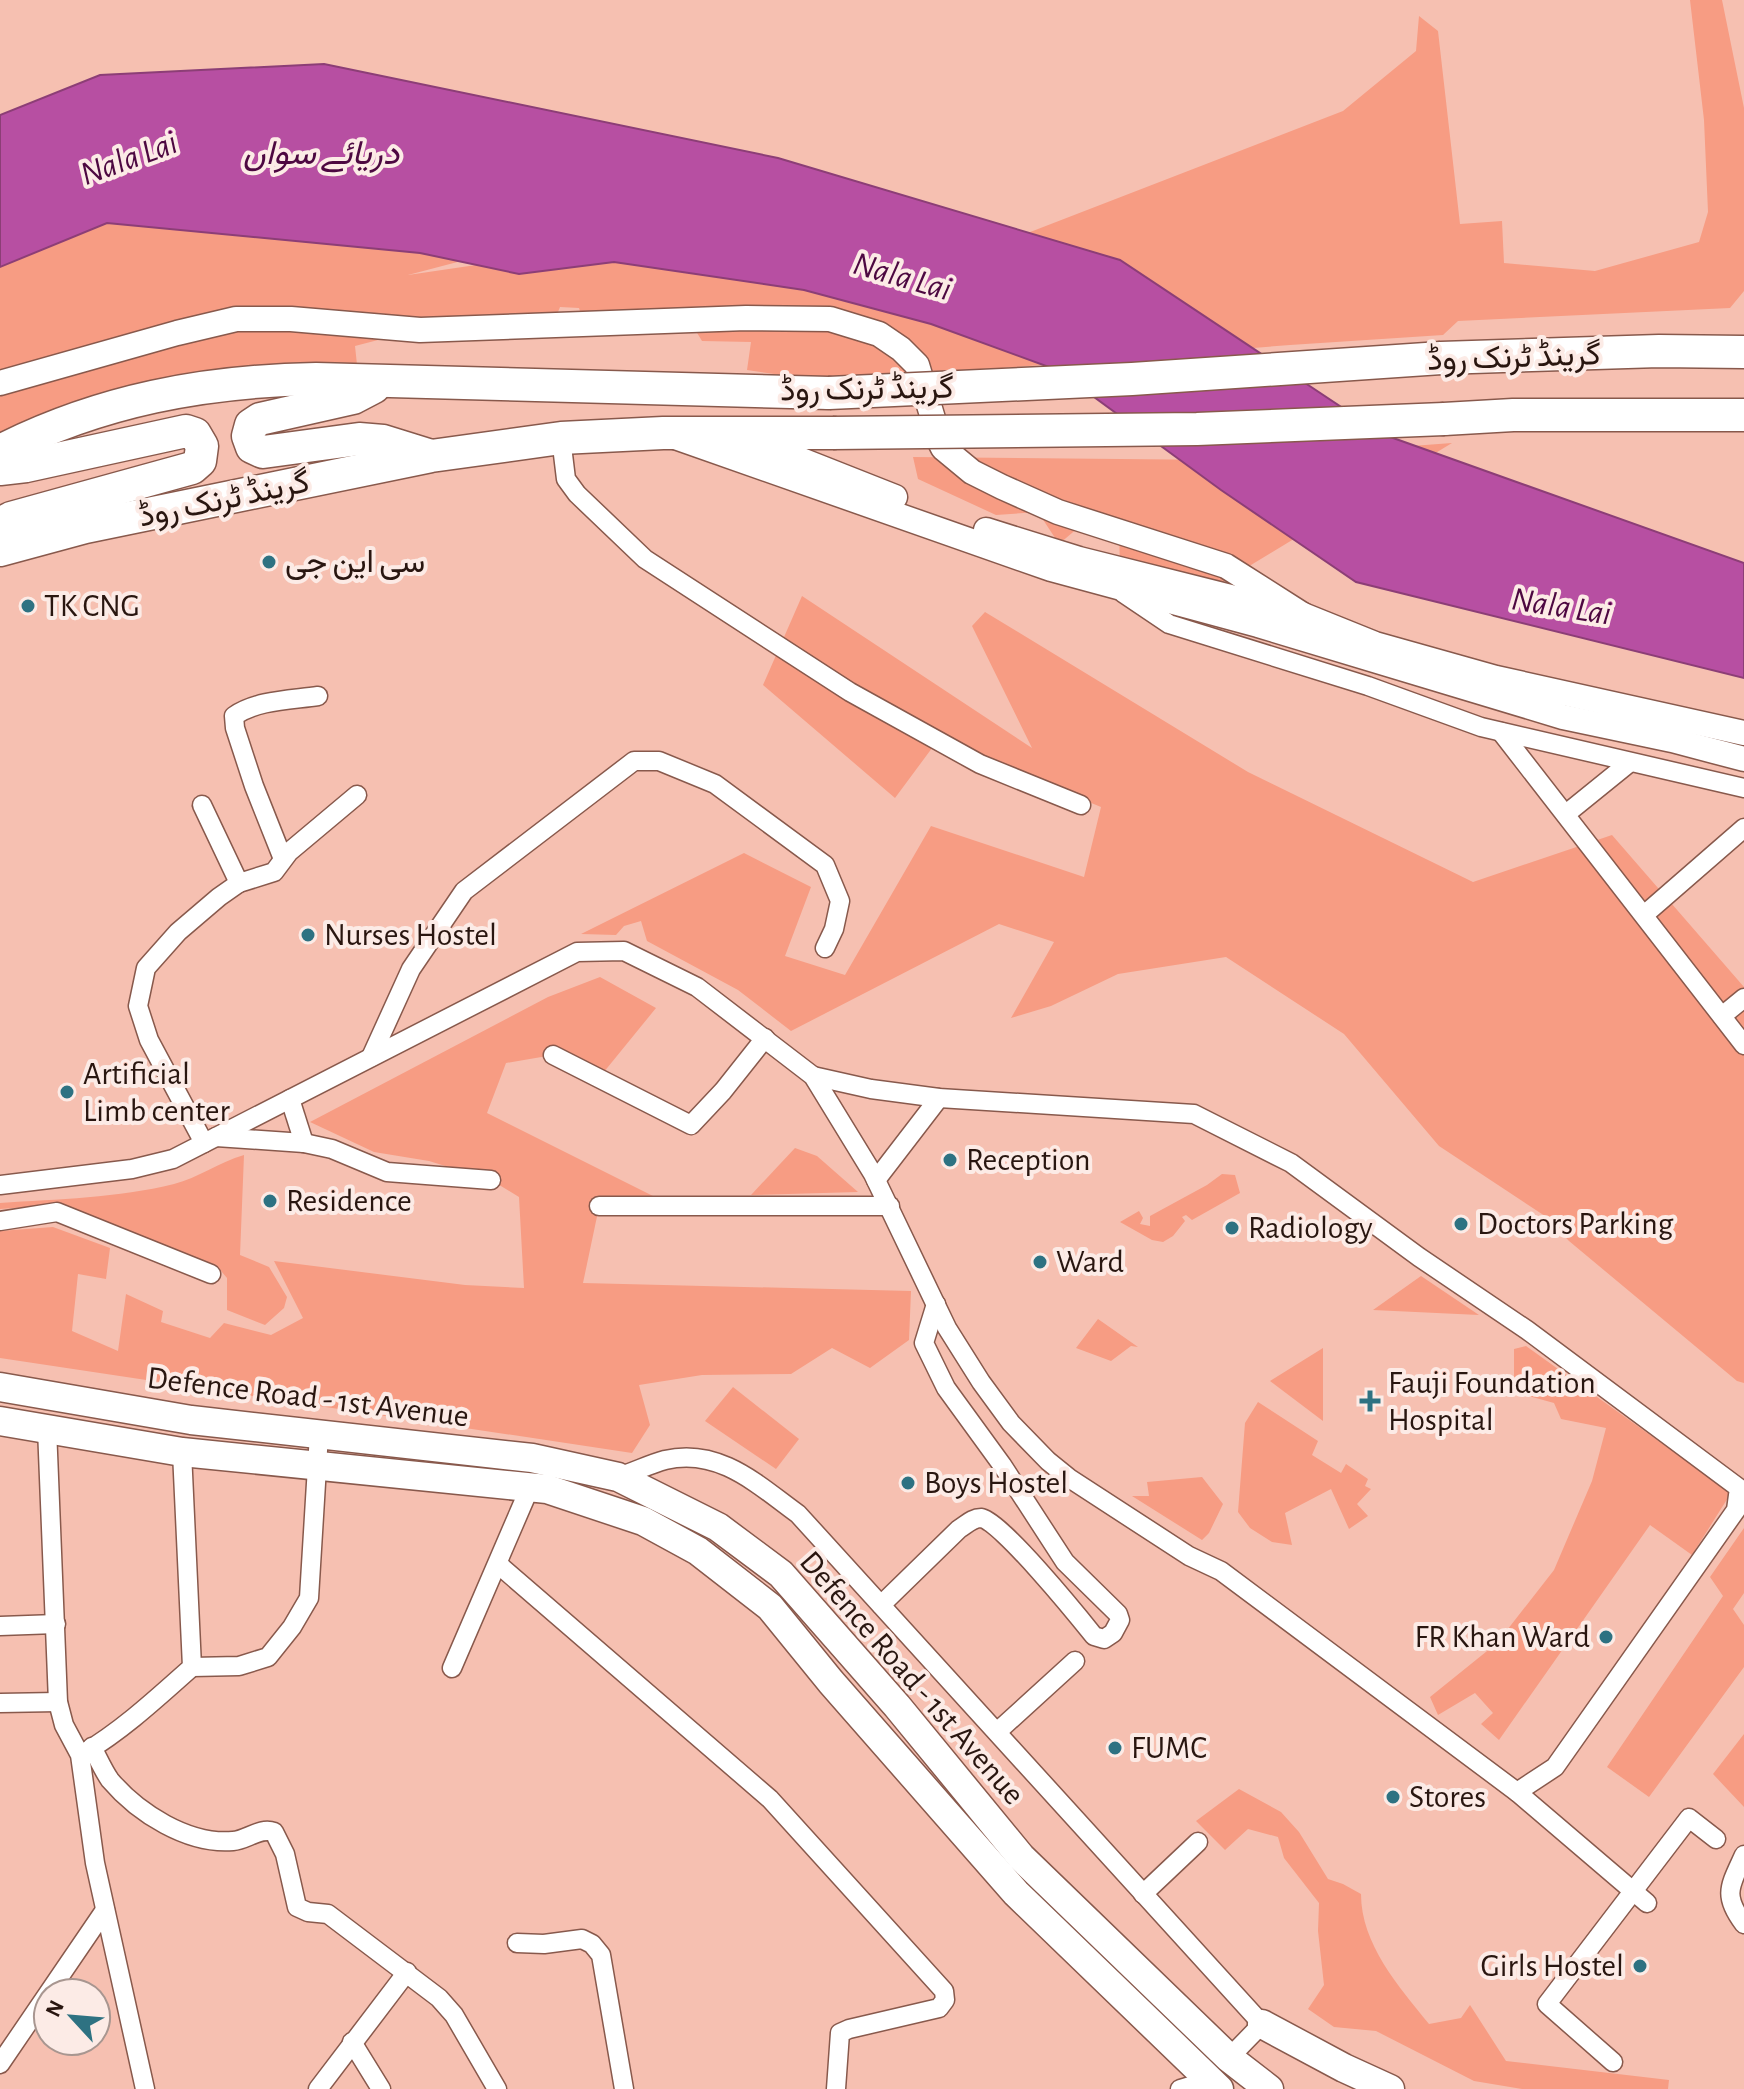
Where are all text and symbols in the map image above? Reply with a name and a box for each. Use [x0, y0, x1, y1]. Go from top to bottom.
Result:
water label: Nala Lai [76, 126, 182, 192]
water label: دریائے سواں [243, 137, 400, 173]
water label: Nala Lai [849, 247, 955, 307]
street label: گرینڈ ٹرنک روڈ [1427, 337, 1602, 379]
street label: گرینڈ ٹرنک روڈ [780, 370, 954, 410]
street label: گرینڈ ٹرنک روڈ [135, 464, 313, 536]
place label: سی این جی [285, 546, 425, 580]
marker: سی این جی [260, 553, 278, 571]
water label: Nala Lai [1509, 582, 1613, 632]
place label: TK CNG [44, 590, 140, 622]
marker: TK CNG [19, 597, 37, 615]
place label: Nurses Hostel [324, 919, 497, 951]
marker: Nurses Hostel [299, 926, 317, 944]
place label: Artificial Limb center [83, 1058, 230, 1127]
marker: Artificial Limb center [58, 1083, 76, 1101]
place label: Reception [966, 1144, 1091, 1176]
marker: Reception [941, 1151, 959, 1169]
place label: Residence [286, 1185, 412, 1217]
marker: Residence [261, 1192, 279, 1210]
place label: Doctors Parking [1477, 1208, 1674, 1240]
place label: Radiology [1248, 1212, 1373, 1244]
marker: Doctors Parking [1452, 1215, 1470, 1233]
marker: Radiology [1223, 1219, 1241, 1237]
place label: Ward [1056, 1246, 1124, 1278]
marker: Ward [1031, 1253, 1049, 1271]
street label: Defence Road - 1st Avenue [145, 1361, 471, 1433]
place label: Fauji Foundation Hospital [1388, 1367, 1596, 1436]
marker: Fauji Foundation Hospital [1359, 1390, 1381, 1412]
place label: Boys Hostel [924, 1467, 1068, 1499]
marker: Boys Hostel [899, 1474, 917, 1492]
street label: Defence Road - 1st Avenue [794, 1545, 1030, 1811]
place label: FR Khan Ward [1414, 1621, 1590, 1653]
marker: FR Khan Ward [1597, 1628, 1615, 1646]
place label: FUMC [1131, 1732, 1207, 1764]
marker: FUMC [1106, 1739, 1124, 1757]
place label: Stores [1409, 1781, 1486, 1813]
marker: Stores [1384, 1788, 1402, 1806]
place label: Girls Hostel [1480, 1950, 1624, 1982]
marker: Girls Hostel [1631, 1957, 1649, 1975]
north arrow [32, 1977, 112, 2057]
text: N [42, 1997, 68, 2020]

